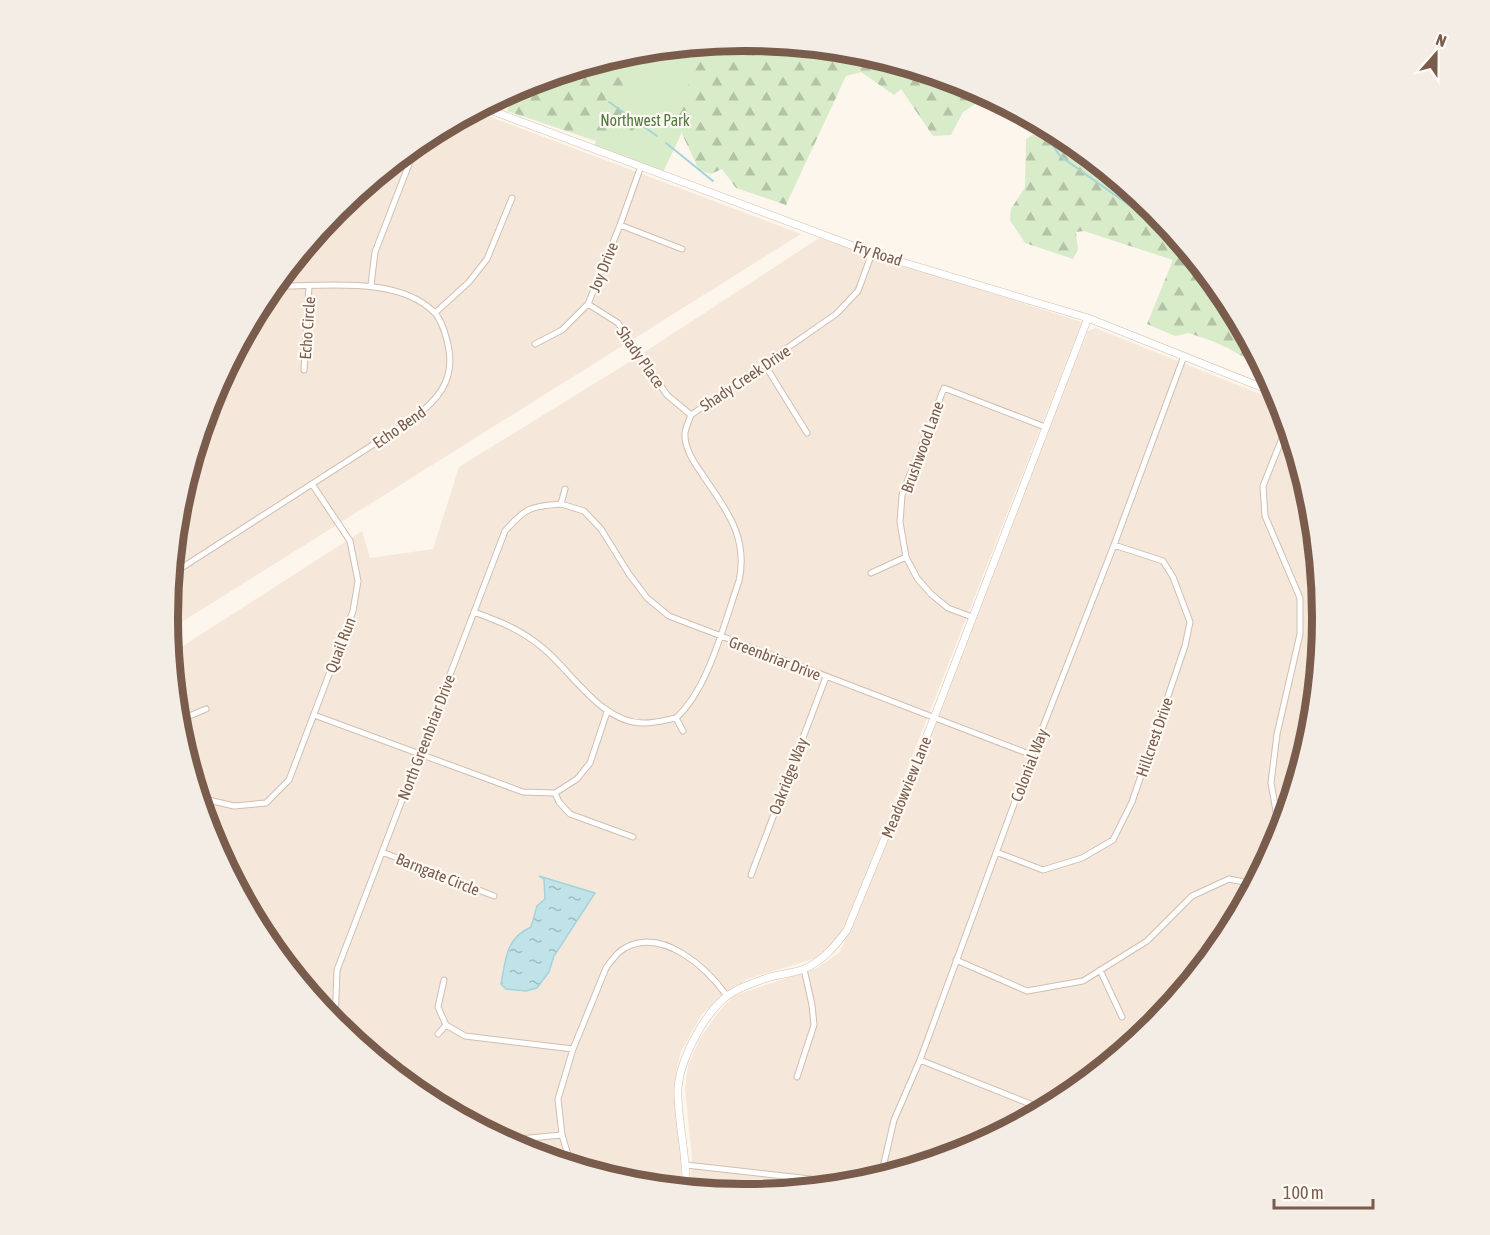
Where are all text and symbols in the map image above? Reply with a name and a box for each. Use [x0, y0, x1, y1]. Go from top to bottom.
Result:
north arrow [1406, 24, 1466, 84]
text: N [1434, 30, 1449, 50]
park label: Northwest Park [600, 111, 690, 129]
street label: Fry Road [851, 237, 905, 270]
street label: Joy Drive [585, 239, 622, 295]
street label: Echo Circle [296, 296, 318, 360]
street label: Shady Place [612, 323, 669, 392]
street label: Shady Creek Drive [696, 341, 794, 416]
street label: Brushwood Lane [897, 399, 947, 495]
street label: Echo Bend [369, 402, 429, 452]
street label: Quail Run [321, 615, 359, 675]
street label: Greenbriar Drive [727, 632, 823, 684]
street label: North Greenbriar Drive [394, 672, 458, 802]
street label: Hillcrest Drive [1132, 695, 1176, 779]
street label: Colonial Way [1007, 726, 1052, 804]
street label: Meadowview Lane [877, 734, 935, 840]
street label: Oakridge Way [765, 735, 812, 817]
street label: Barngate Circle [393, 849, 482, 900]
scale bar [1274, 1172, 1373, 1210]
text: 100 m [1283, 1182, 1324, 1203]

